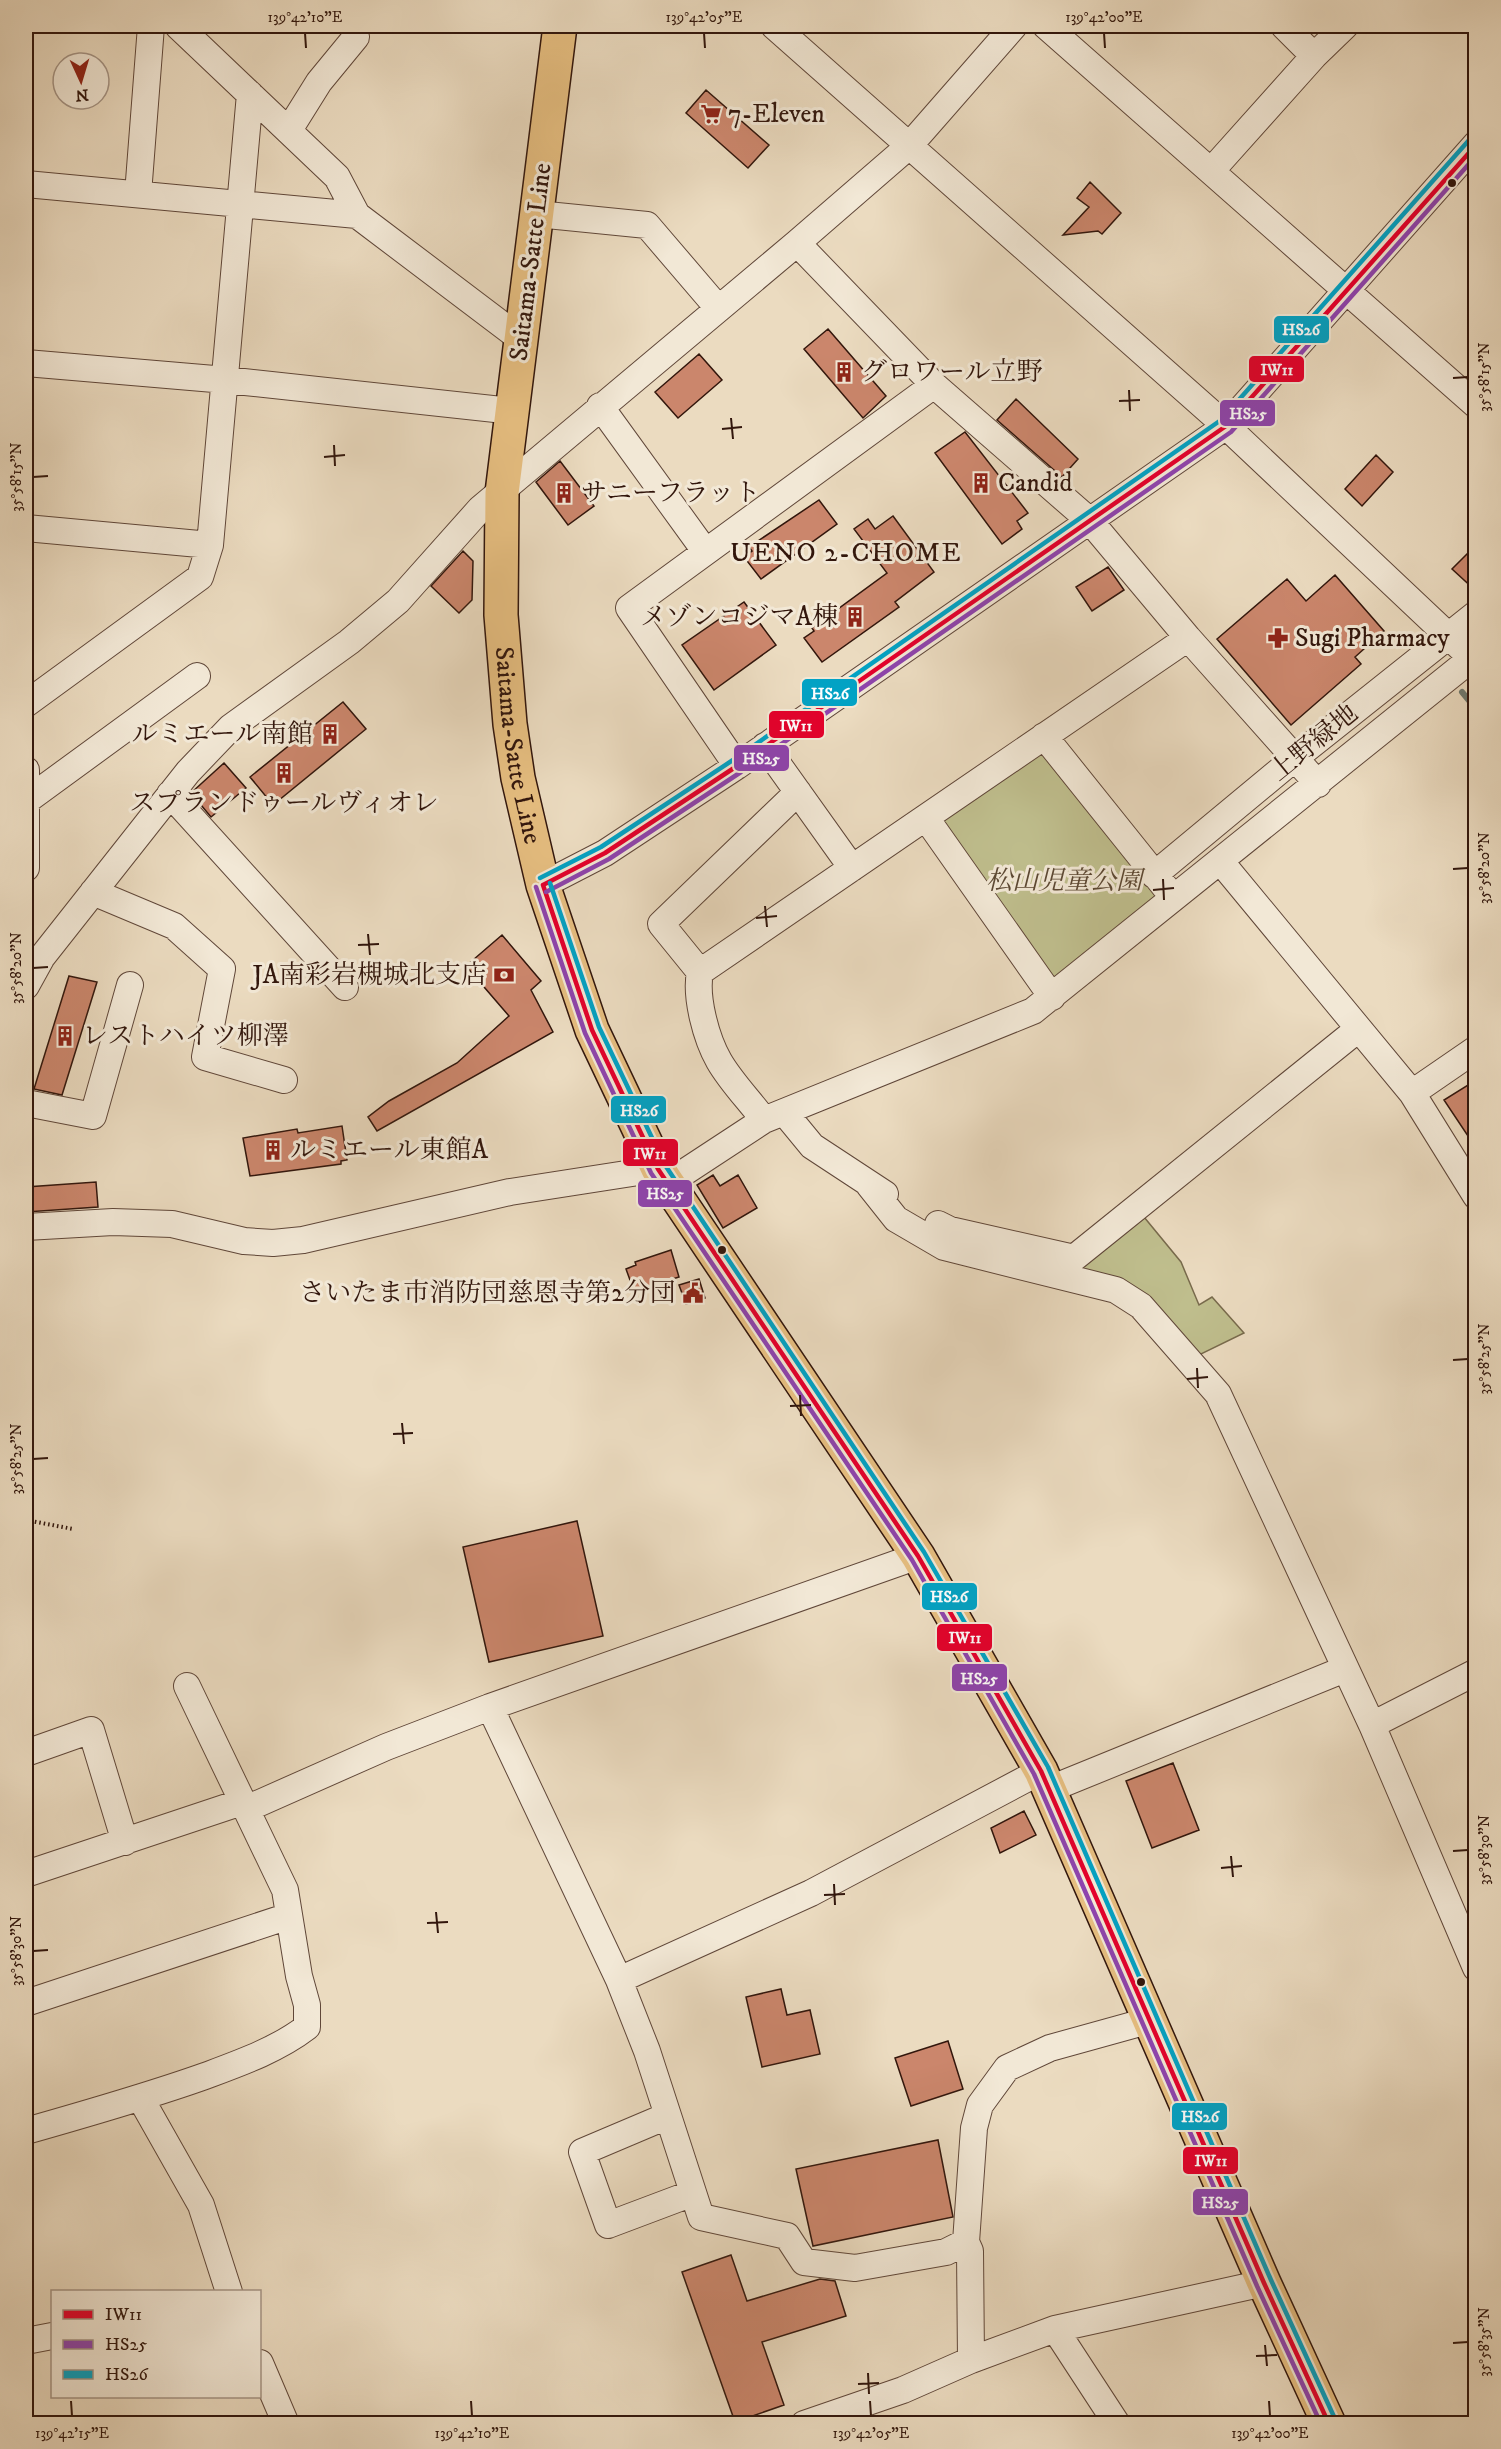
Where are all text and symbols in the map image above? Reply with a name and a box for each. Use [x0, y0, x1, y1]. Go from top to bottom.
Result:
text: 139°42'10"E [268, 8, 343, 27]
text: 139°42'05"E [666, 8, 743, 27]
text: 139°42'00"E [1065, 8, 1143, 27]
north arrow [51, 51, 111, 111]
text: N [75, 85, 89, 105]
place label: 7-Eleven [728, 98, 825, 131]
supermarket icon: 7-Eleven [699, 102, 723, 126]
street label: Saitama-Satte Line [502, 161, 560, 363]
unlabelled marker [1446, 177, 1458, 189]
line badge: HS26 [1273, 315, 1330, 344]
text: HS26 [1282, 320, 1322, 340]
text: 35°58'15"N [1475, 342, 1494, 412]
line badge: IW11 [1248, 355, 1305, 383]
place label: グロワール立野 [861, 356, 1042, 389]
building icon: グロワール立野 [832, 360, 856, 384]
text: IW11 [1261, 360, 1294, 380]
line badge: HS25 [1219, 399, 1276, 427]
text: HS25 [1229, 404, 1267, 424]
text: 35°58'15"N [7, 442, 26, 512]
place label: Candid [998, 467, 1073, 500]
building icon: Candid [969, 471, 993, 495]
place label: サニーフラット [581, 477, 760, 510]
building icon: サニーフラット [552, 481, 576, 505]
district label: UENO 2-CHOME [730, 536, 962, 570]
place label: メゾンコジマA棟 [640, 601, 838, 634]
building icon: メゾンコジマA棟 [843, 605, 867, 629]
place label: Sugi Pharmacy [1295, 622, 1450, 655]
pharmacy icon: Sugi Pharmacy [1266, 626, 1290, 650]
street label: Saitama-Satte Line [487, 645, 549, 847]
line badge: HS26 [801, 678, 858, 707]
text: HS26 [811, 684, 851, 704]
street label: 上野緑地 [1263, 697, 1365, 789]
line badge: IW11 [768, 710, 825, 739]
text: IW11 [780, 716, 813, 736]
place label: ルミエール南館 [132, 718, 313, 751]
building icon: ルミエール南館 [318, 722, 342, 746]
line badge: HS25 [733, 744, 790, 772]
text: HS25 [742, 749, 780, 769]
building icon: スプランドゥールヴィオレ [272, 761, 296, 785]
place label: スプランドゥールヴィオレ [129, 787, 439, 820]
text: 35°58'20"N [1475, 832, 1494, 904]
park label: 松山児童公園 [986, 865, 1146, 898]
text: 35°58'20"N [7, 932, 26, 1004]
place label: JA南彩岩槻城北支店 [250, 959, 487, 992]
bank icon: JA南彩岩槻城北支店 [492, 963, 516, 987]
place label: レストハイツ柳澤 [82, 1020, 289, 1053]
building icon: レストハイツ柳澤 [53, 1024, 77, 1048]
line badge: HS26 [610, 1095, 667, 1124]
text: HS26 [620, 1101, 660, 1121]
place label: ルミエール東館A [290, 1134, 488, 1167]
building icon: ルミエール東館A [261, 1138, 285, 1162]
line badge: IW11 [622, 1138, 679, 1167]
text: IW11 [634, 1144, 667, 1164]
line badge: HS25 [637, 1179, 693, 1208]
text: HS25 [646, 1184, 684, 1204]
unlabelled marker [716, 1244, 728, 1256]
place label: さいたま市消防団慈恩寺第2分団 [299, 1277, 676, 1310]
public building icon: さいたま市消防団慈恩寺第2分団 [681, 1281, 705, 1305]
text: 35°58'25"N [1475, 1323, 1494, 1395]
text: 35°58'25"N [7, 1423, 26, 1495]
line badge: HS26 [921, 1582, 978, 1611]
text: HS26 [930, 1587, 970, 1607]
line badge: IW11 [936, 1623, 993, 1652]
text: IW11 [949, 1628, 982, 1648]
line badge: HS25 [951, 1663, 1008, 1692]
text: HS25 [960, 1669, 998, 1689]
text: 35°58'30"N [1475, 1815, 1494, 1885]
text: 35°58'30"N [7, 1916, 26, 1986]
unlabelled marker [1135, 1976, 1147, 1988]
line badge: HS26 [1171, 2102, 1228, 2131]
text: HS26 [1181, 2107, 1221, 2127]
line badge: IW11 [1182, 2146, 1239, 2175]
text: IW11 [1195, 2151, 1228, 2171]
line badge: HS25 [1192, 2188, 1249, 2216]
text: HS25 [1201, 2193, 1239, 2213]
legend [51, 2290, 261, 2398]
text: IW11 [105, 2304, 142, 2326]
text: 35°58'35"N [1475, 2307, 1494, 2377]
text: HS25 [105, 2334, 147, 2356]
text: HS26 [105, 2364, 148, 2386]
text: 139°42'15"E [35, 2424, 109, 2443]
text: 139°42'10"E [435, 2424, 510, 2443]
text: 139°42'05"E [833, 2424, 910, 2443]
text: 139°42'00"E [1231, 2424, 1309, 2443]

